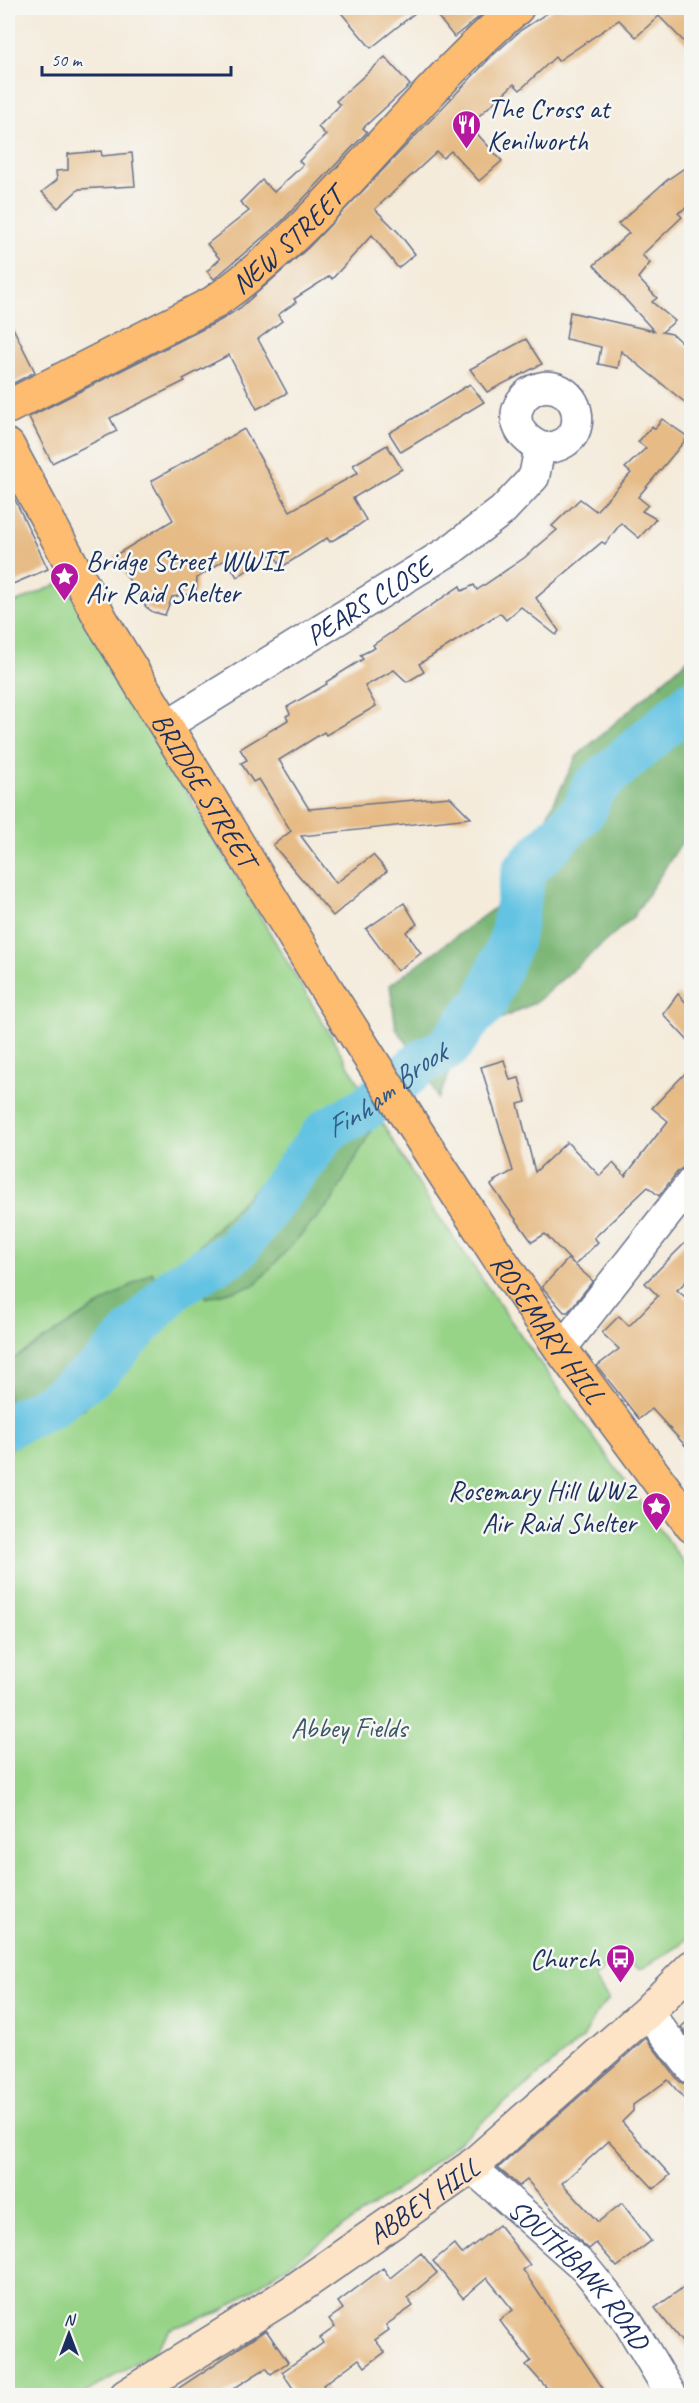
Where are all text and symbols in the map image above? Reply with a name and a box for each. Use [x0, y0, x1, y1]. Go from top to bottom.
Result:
scale bar [42, 39, 231, 77]
text: 50 m [51, 49, 84, 71]
place label: The Cross at Kenilworth [487, 91, 612, 158]
restaurant icon: The Cross at Kenilworth [450, 108, 482, 150]
street label: NEW STREET [224, 175, 356, 301]
place label: Bridge Street WWII Air Raid Shelter [86, 543, 290, 610]
street label: PEARS CLOSE [300, 547, 441, 653]
place icon: Bridge Street WWII Air Raid Shelter [49, 560, 81, 602]
street label: BRIDGE STREET [144, 706, 268, 879]
water label: Finham Brook [318, 1031, 457, 1146]
street label: ROSEMARY HILL [483, 1247, 612, 1410]
place label: Rosemary Hill WW2 Air Raid Shelter [448, 1473, 638, 1540]
place icon: Rosemary Hill WW2 Air Raid Shelter [641, 1490, 673, 1532]
park label: Abbey Fields [291, 1710, 410, 1745]
place label: Church [530, 1941, 602, 1976]
bus stop icon: Church [605, 1942, 637, 1984]
street label: ABBEY HILL [361, 2149, 487, 2252]
street label: SOUTHBANK ROAD [501, 2192, 658, 2357]
north arrow [39, 2304, 99, 2364]
text: N [64, 2310, 77, 2330]

